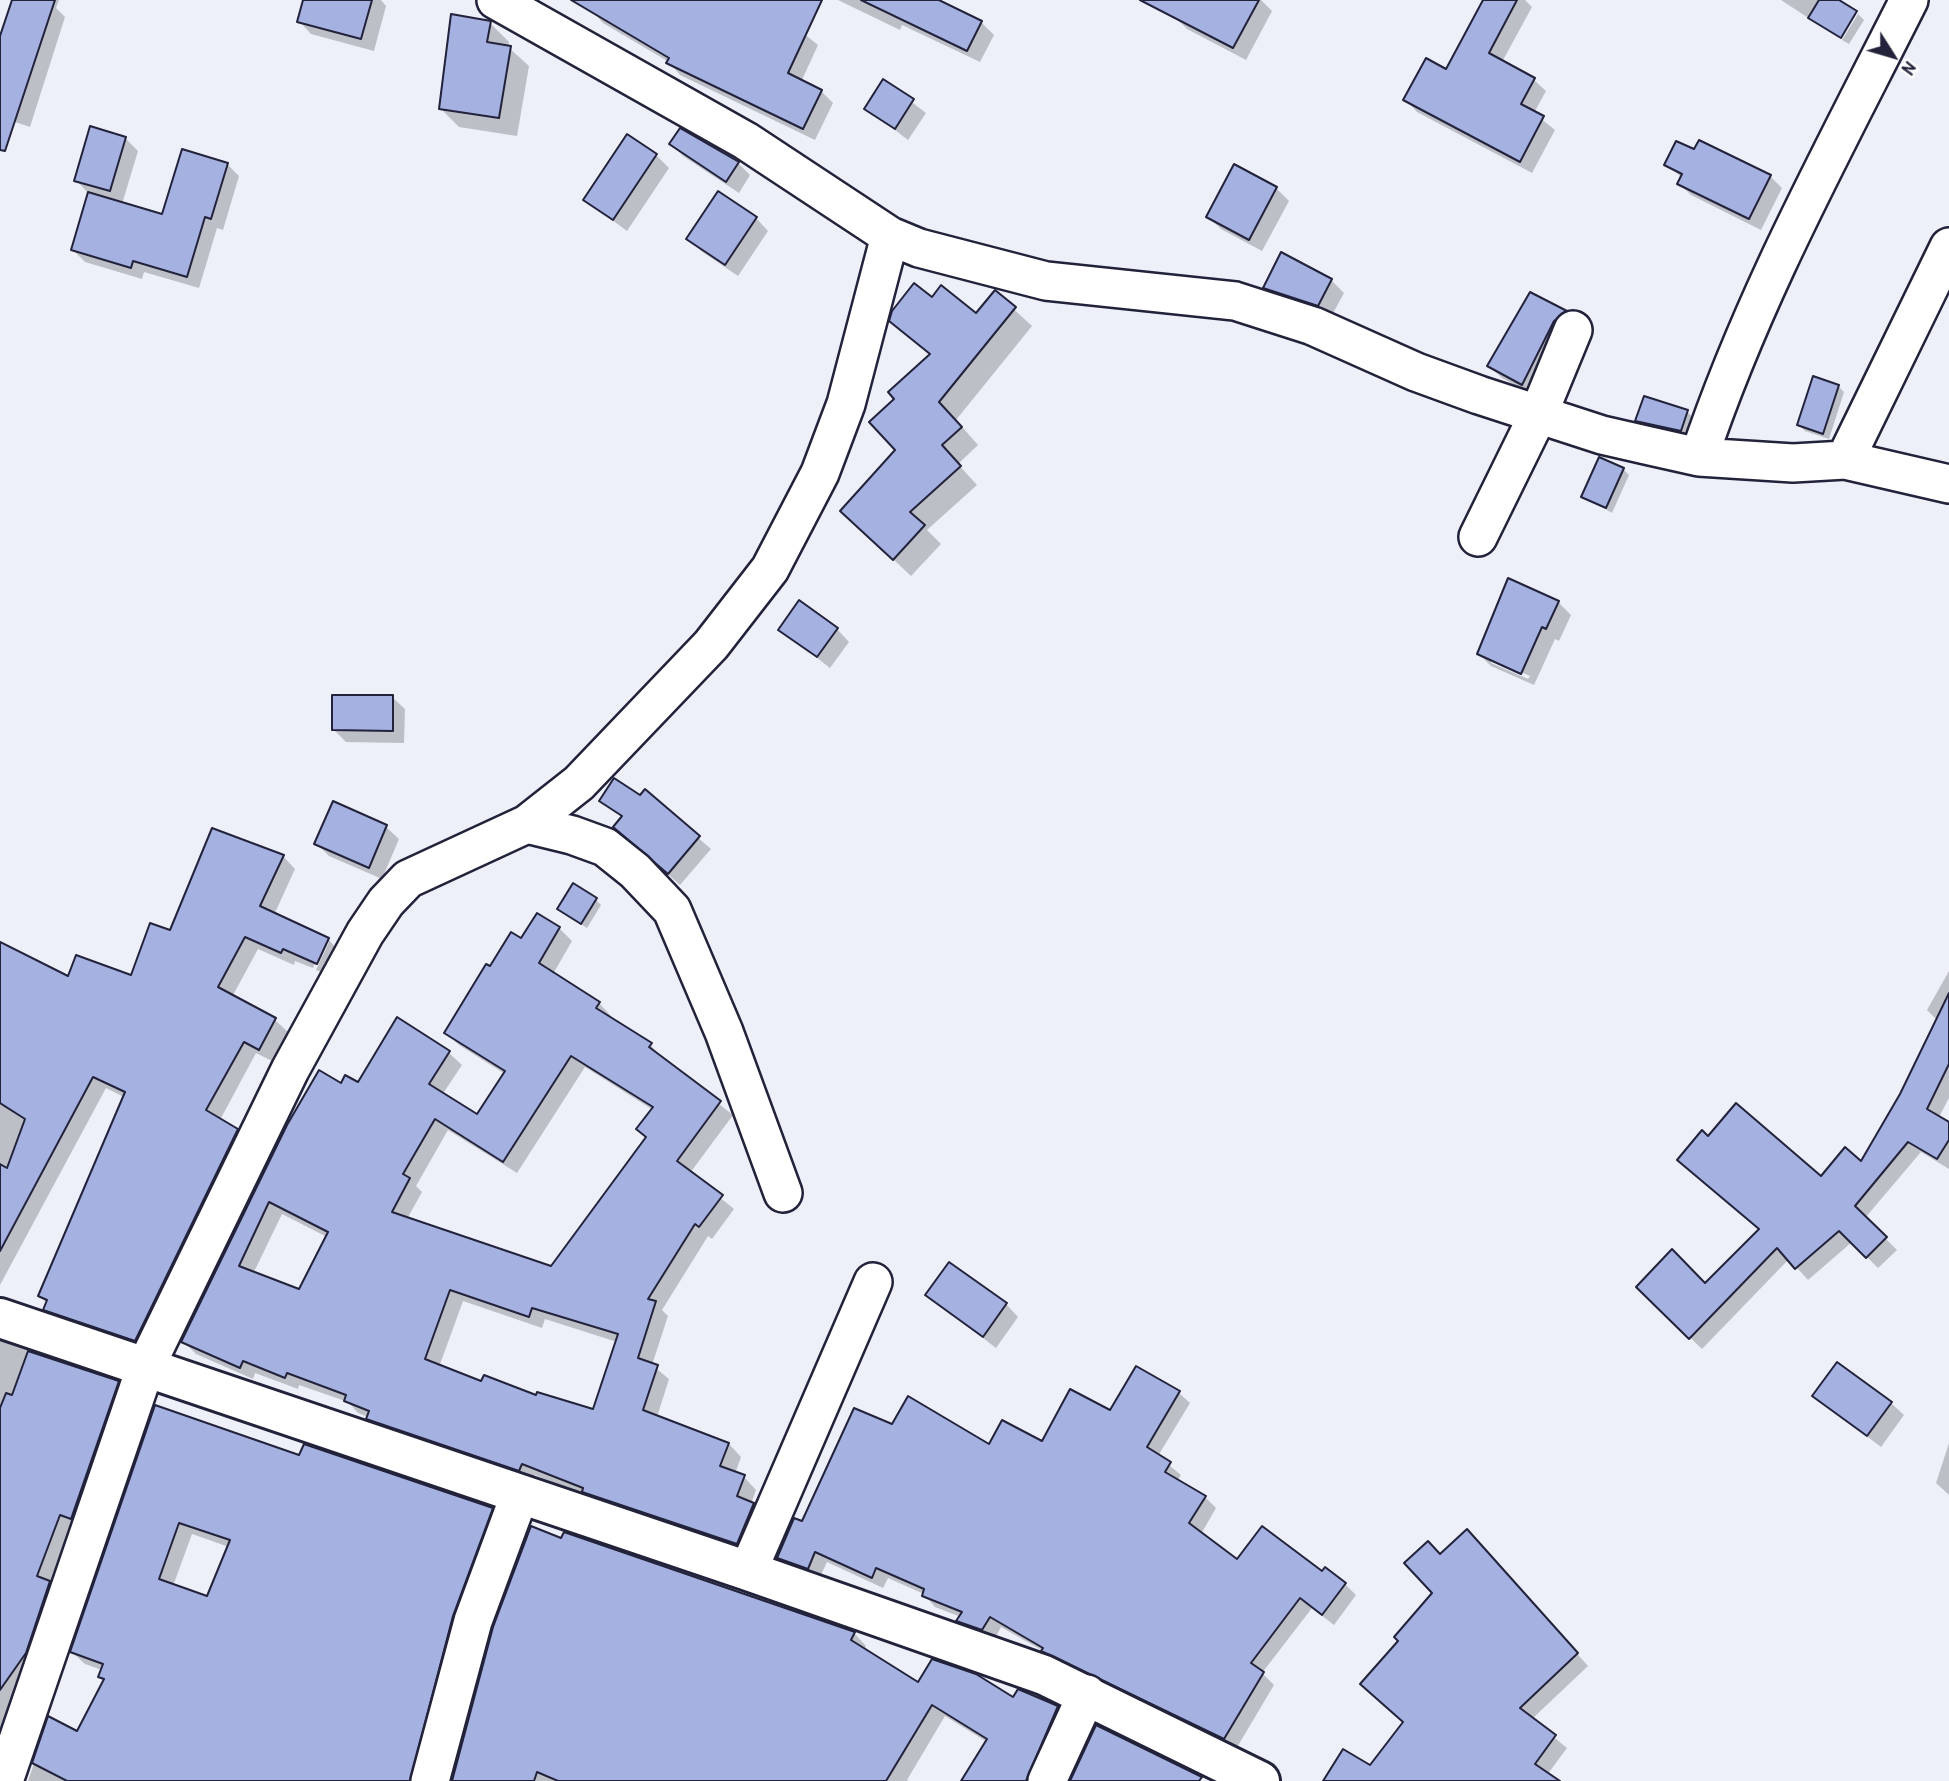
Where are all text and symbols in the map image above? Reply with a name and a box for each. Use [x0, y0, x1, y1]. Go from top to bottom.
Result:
north arrow [1858, 21, 1928, 91]
text: N [1896, 57, 1923, 80]

